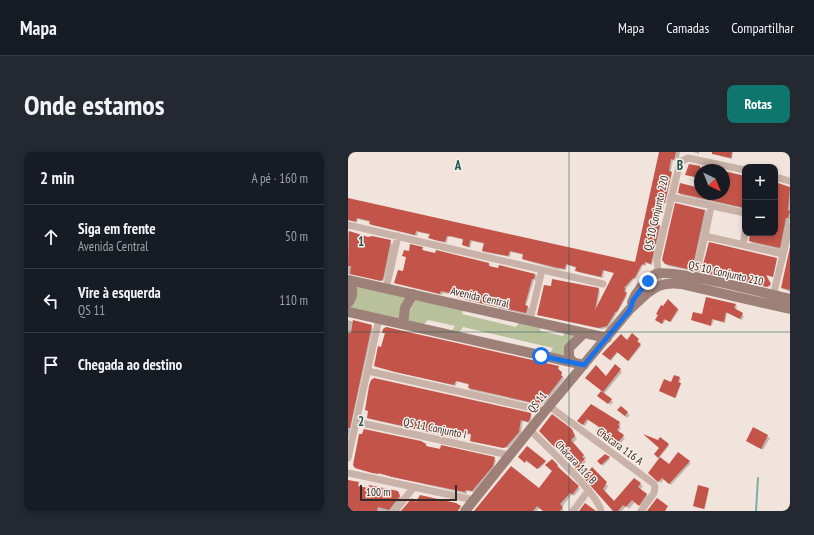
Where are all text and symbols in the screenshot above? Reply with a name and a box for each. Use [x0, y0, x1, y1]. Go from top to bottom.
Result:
text: Mapa [20, 16, 57, 40]
text: Mapa [618, 19, 644, 37]
text: Camadas [666, 19, 709, 37]
text: Compartilhar [731, 19, 794, 37]
button: Rotas [727, 85, 790, 123]
text: Onde estamos [24, 86, 165, 123]
text: A [454, 157, 462, 174]
text: B [677, 157, 683, 174]
north arrow [694, 164, 730, 200]
map controls [742, 164, 778, 236]
button: + [742, 164, 778, 200]
text: 2 min [40, 167, 74, 189]
text: A pé · 160 m [251, 170, 308, 187]
street label: QS 10 Conjunto 220 [641, 174, 671, 252]
button: − [742, 200, 778, 236]
text: Siga em frente [78, 219, 156, 238]
icon: ahead [40, 226, 62, 248]
text: 50 m [285, 228, 308, 245]
text: 1 [358, 233, 364, 250]
text: Avenida Central [78, 238, 148, 255]
street label: QS 10 Conjunto 210 [687, 258, 765, 288]
route end [639, 272, 657, 290]
text: Vire à esquerda [78, 283, 161, 302]
street label: Avenida Central [449, 283, 511, 311]
icon: left [40, 290, 62, 312]
text: 110 m [279, 292, 308, 309]
text: QS 11 [78, 302, 105, 319]
route start [532, 347, 550, 365]
icon: arrive [40, 354, 62, 376]
text: Chegada ao destino [78, 355, 182, 374]
street label: QS 11 [524, 389, 550, 415]
text: 2 [358, 413, 364, 430]
street label: QS 11 Conjunto I [402, 414, 468, 442]
street label: Chácara 116 A [594, 424, 647, 468]
street label: Chácara 116 B [552, 437, 600, 487]
scale bar [360, 483, 457, 502]
text: 100 m [366, 485, 390, 499]

